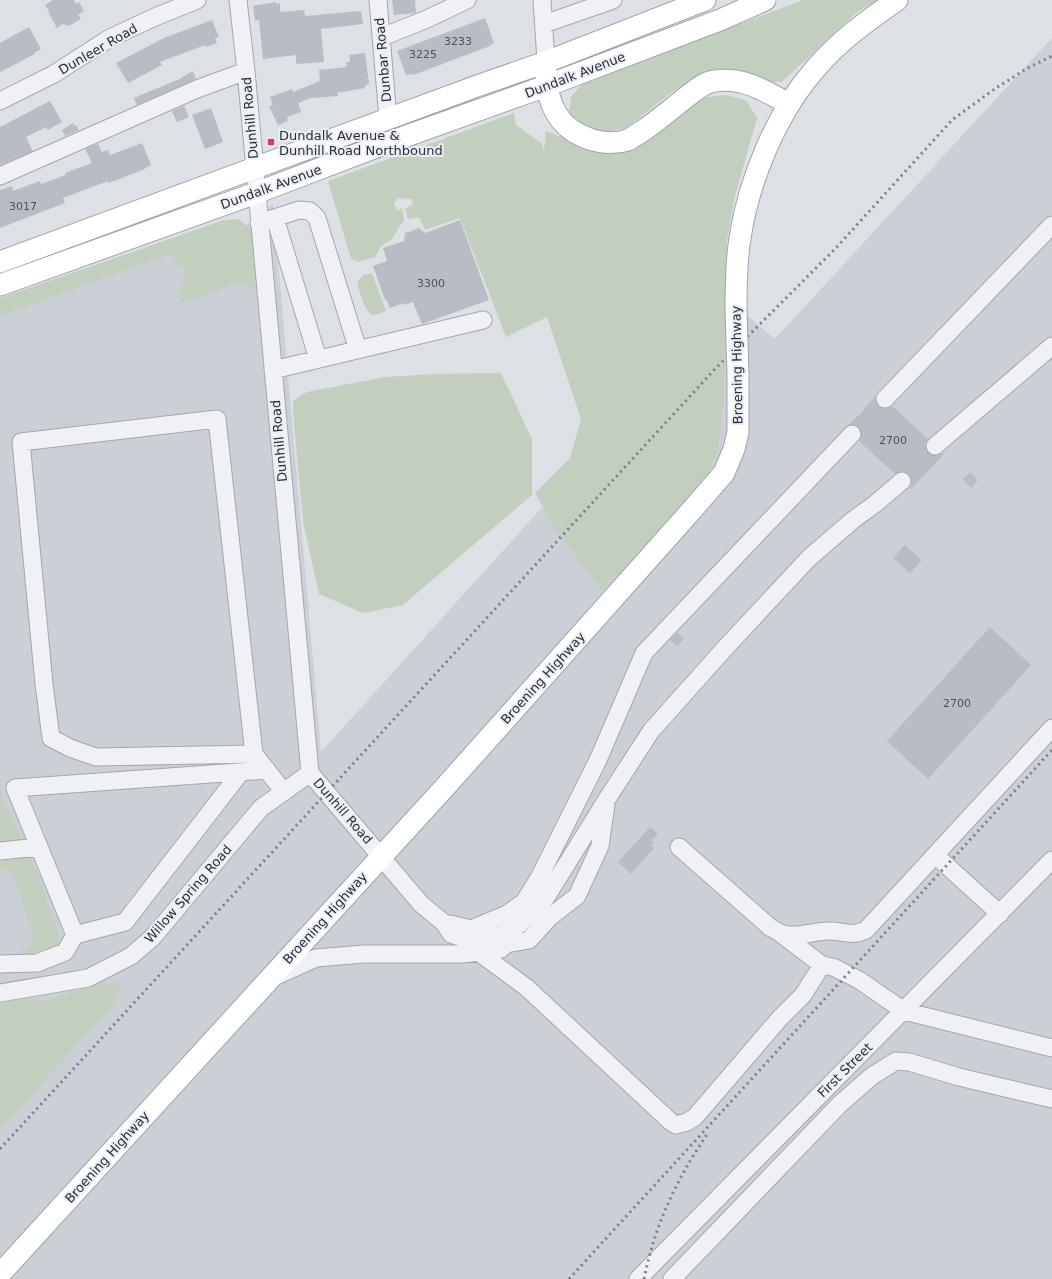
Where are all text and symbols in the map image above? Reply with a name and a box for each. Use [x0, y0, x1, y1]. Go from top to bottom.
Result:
street label: Dunbar Road [372, 17, 394, 103]
street label: Dunleer Road [56, 20, 140, 78]
house number: 3233 [444, 35, 472, 48]
house number: 3225 [409, 48, 437, 61]
street label: Dundalk Avenue [523, 49, 627, 101]
street label: Dunhill Road [239, 76, 261, 160]
place label: Dundalk Avenue & Dunhill Road Northbound [279, 128, 443, 158]
marker: Dundalk Avenue & Dunhill Road Northbound [266, 137, 276, 147]
street label: Dundalk Avenue [218, 162, 324, 212]
house number: 3017 [9, 200, 37, 213]
house number: 3300 [417, 277, 445, 290]
street label: Broening Highway [728, 305, 746, 424]
street label: Dunhill Road [268, 399, 290, 483]
house number: 2700 [879, 434, 907, 447]
street label: Broening Highway [498, 629, 588, 727]
house number: 2700 [943, 697, 971, 710]
street label: Dunhill Road [310, 775, 376, 847]
street label: Willow Spring Road [141, 842, 235, 946]
street label: Broening Highway [280, 869, 370, 967]
street label: First Street [815, 1040, 875, 1100]
street label: Broening Highway [62, 1108, 152, 1206]

